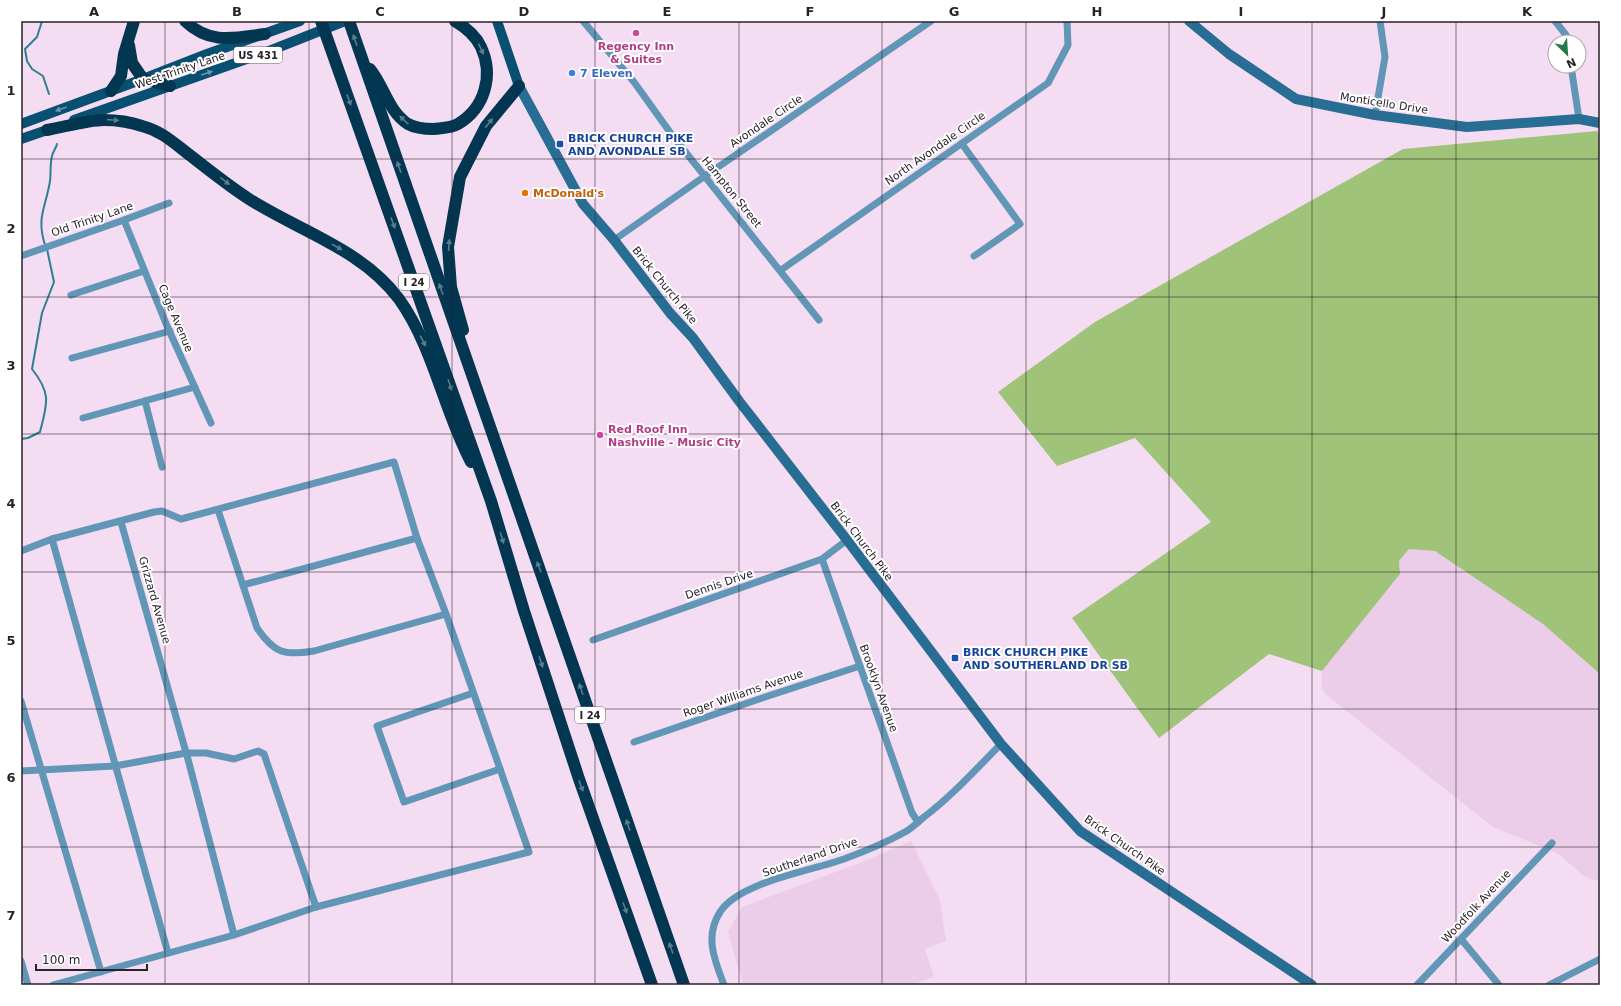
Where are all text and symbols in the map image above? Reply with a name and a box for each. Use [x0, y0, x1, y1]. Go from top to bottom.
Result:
text: A [89, 4, 99, 19]
text: B [232, 4, 242, 19]
text: C [375, 4, 385, 19]
text: D [519, 4, 530, 19]
text: E [663, 4, 671, 19]
text: F [806, 4, 814, 19]
text: G [949, 4, 959, 19]
text: H [1092, 4, 1102, 19]
text: I [1239, 4, 1243, 19]
text: J [1381, 4, 1386, 19]
text: K [1522, 4, 1533, 19]
marker: Regency Inn & Suites [631, 28, 641, 38]
one-way arrow [352, 34, 358, 46]
north arrow [1547, 34, 1587, 74]
place label: Regency Inn & Suites [598, 40, 674, 66]
one-way arrow [478, 44, 484, 55]
road number: US 431 [234, 47, 282, 63]
street label: West Trinity Lane [134, 49, 227, 92]
text: N [1564, 55, 1578, 70]
place label: 7 Eleven [580, 67, 633, 80]
marker: 7 Eleven [567, 68, 577, 78]
one-way arrow [201, 70, 213, 76]
text: 1 [6, 83, 16, 98]
street label: Monticello Drive [1339, 90, 1429, 117]
street label: Avondale Circle [727, 92, 805, 151]
one-way arrow [346, 95, 352, 107]
one-way arrow [54, 107, 66, 113]
street label: North Avondale Circle [883, 109, 988, 188]
one-way arrow [399, 115, 409, 124]
one-way arrow [107, 117, 119, 124]
one-way arrow [485, 117, 493, 128]
place label: BRICK CHURCH PIKE AND AVONDALE SB [568, 132, 693, 158]
marker: BRICK CHURCH PIKE AND AVONDALE SB [555, 139, 565, 149]
street label: Hampton Street [699, 154, 765, 231]
one-way arrow [396, 160, 402, 172]
one-way arrow [220, 177, 230, 185]
place label: McDonald's [533, 187, 604, 200]
marker: McDonald's [520, 188, 530, 198]
street label: Old Trinity Lane [49, 199, 135, 240]
one-way arrow [390, 217, 396, 229]
text: 2 [6, 221, 16, 236]
one-way arrow [445, 238, 452, 251]
one-way arrow [331, 244, 343, 251]
street label: Brick Church Pike [629, 244, 700, 327]
road number: I 24 [399, 274, 429, 290]
street label: Cage Avenue [155, 282, 196, 354]
one-way arrow [438, 283, 444, 295]
one-way arrow [419, 335, 426, 347]
text: 3 [6, 358, 16, 373]
one-way arrow [448, 379, 454, 391]
place label: Red Roof Inn Nashville - Music City [608, 423, 741, 449]
marker: Red Roof Inn Nashville - Music City [595, 430, 605, 440]
text: 4 [6, 496, 16, 511]
street label: Brick Church Pike [828, 499, 896, 584]
one-way arrow [499, 532, 505, 544]
street label: Grizzard Avenue [136, 555, 173, 645]
one-way arrow [535, 560, 541, 572]
street label: Dennis Drive [684, 567, 755, 602]
text: 5 [6, 633, 16, 648]
street label: Brooklyn Avenue [857, 642, 901, 734]
place label: BRICK CHURCH PIKE AND SOUTHERLAND DR SB [963, 646, 1128, 672]
marker: BRICK CHURCH PIKE AND SOUTHERLAND DR SB [950, 653, 960, 663]
one-way arrow [538, 656, 544, 668]
street label: Roger Williams Avenue [681, 667, 805, 720]
one-way arrow [578, 683, 584, 695]
road number: I 24 [575, 707, 605, 723]
text: 6 [6, 770, 16, 785]
one-way arrow [579, 780, 585, 792]
street label: Brick Church Pike [1082, 813, 1168, 878]
one-way arrow [625, 819, 631, 831]
street label: Southerland Drive [761, 835, 860, 880]
street label: Woodfolk Avenue [1439, 867, 1514, 946]
one-way arrow [622, 903, 628, 915]
text: 7 [6, 908, 16, 923]
one-way arrow [668, 942, 674, 954]
scale bar [36, 946, 147, 972]
text: 100 m [42, 953, 80, 967]

